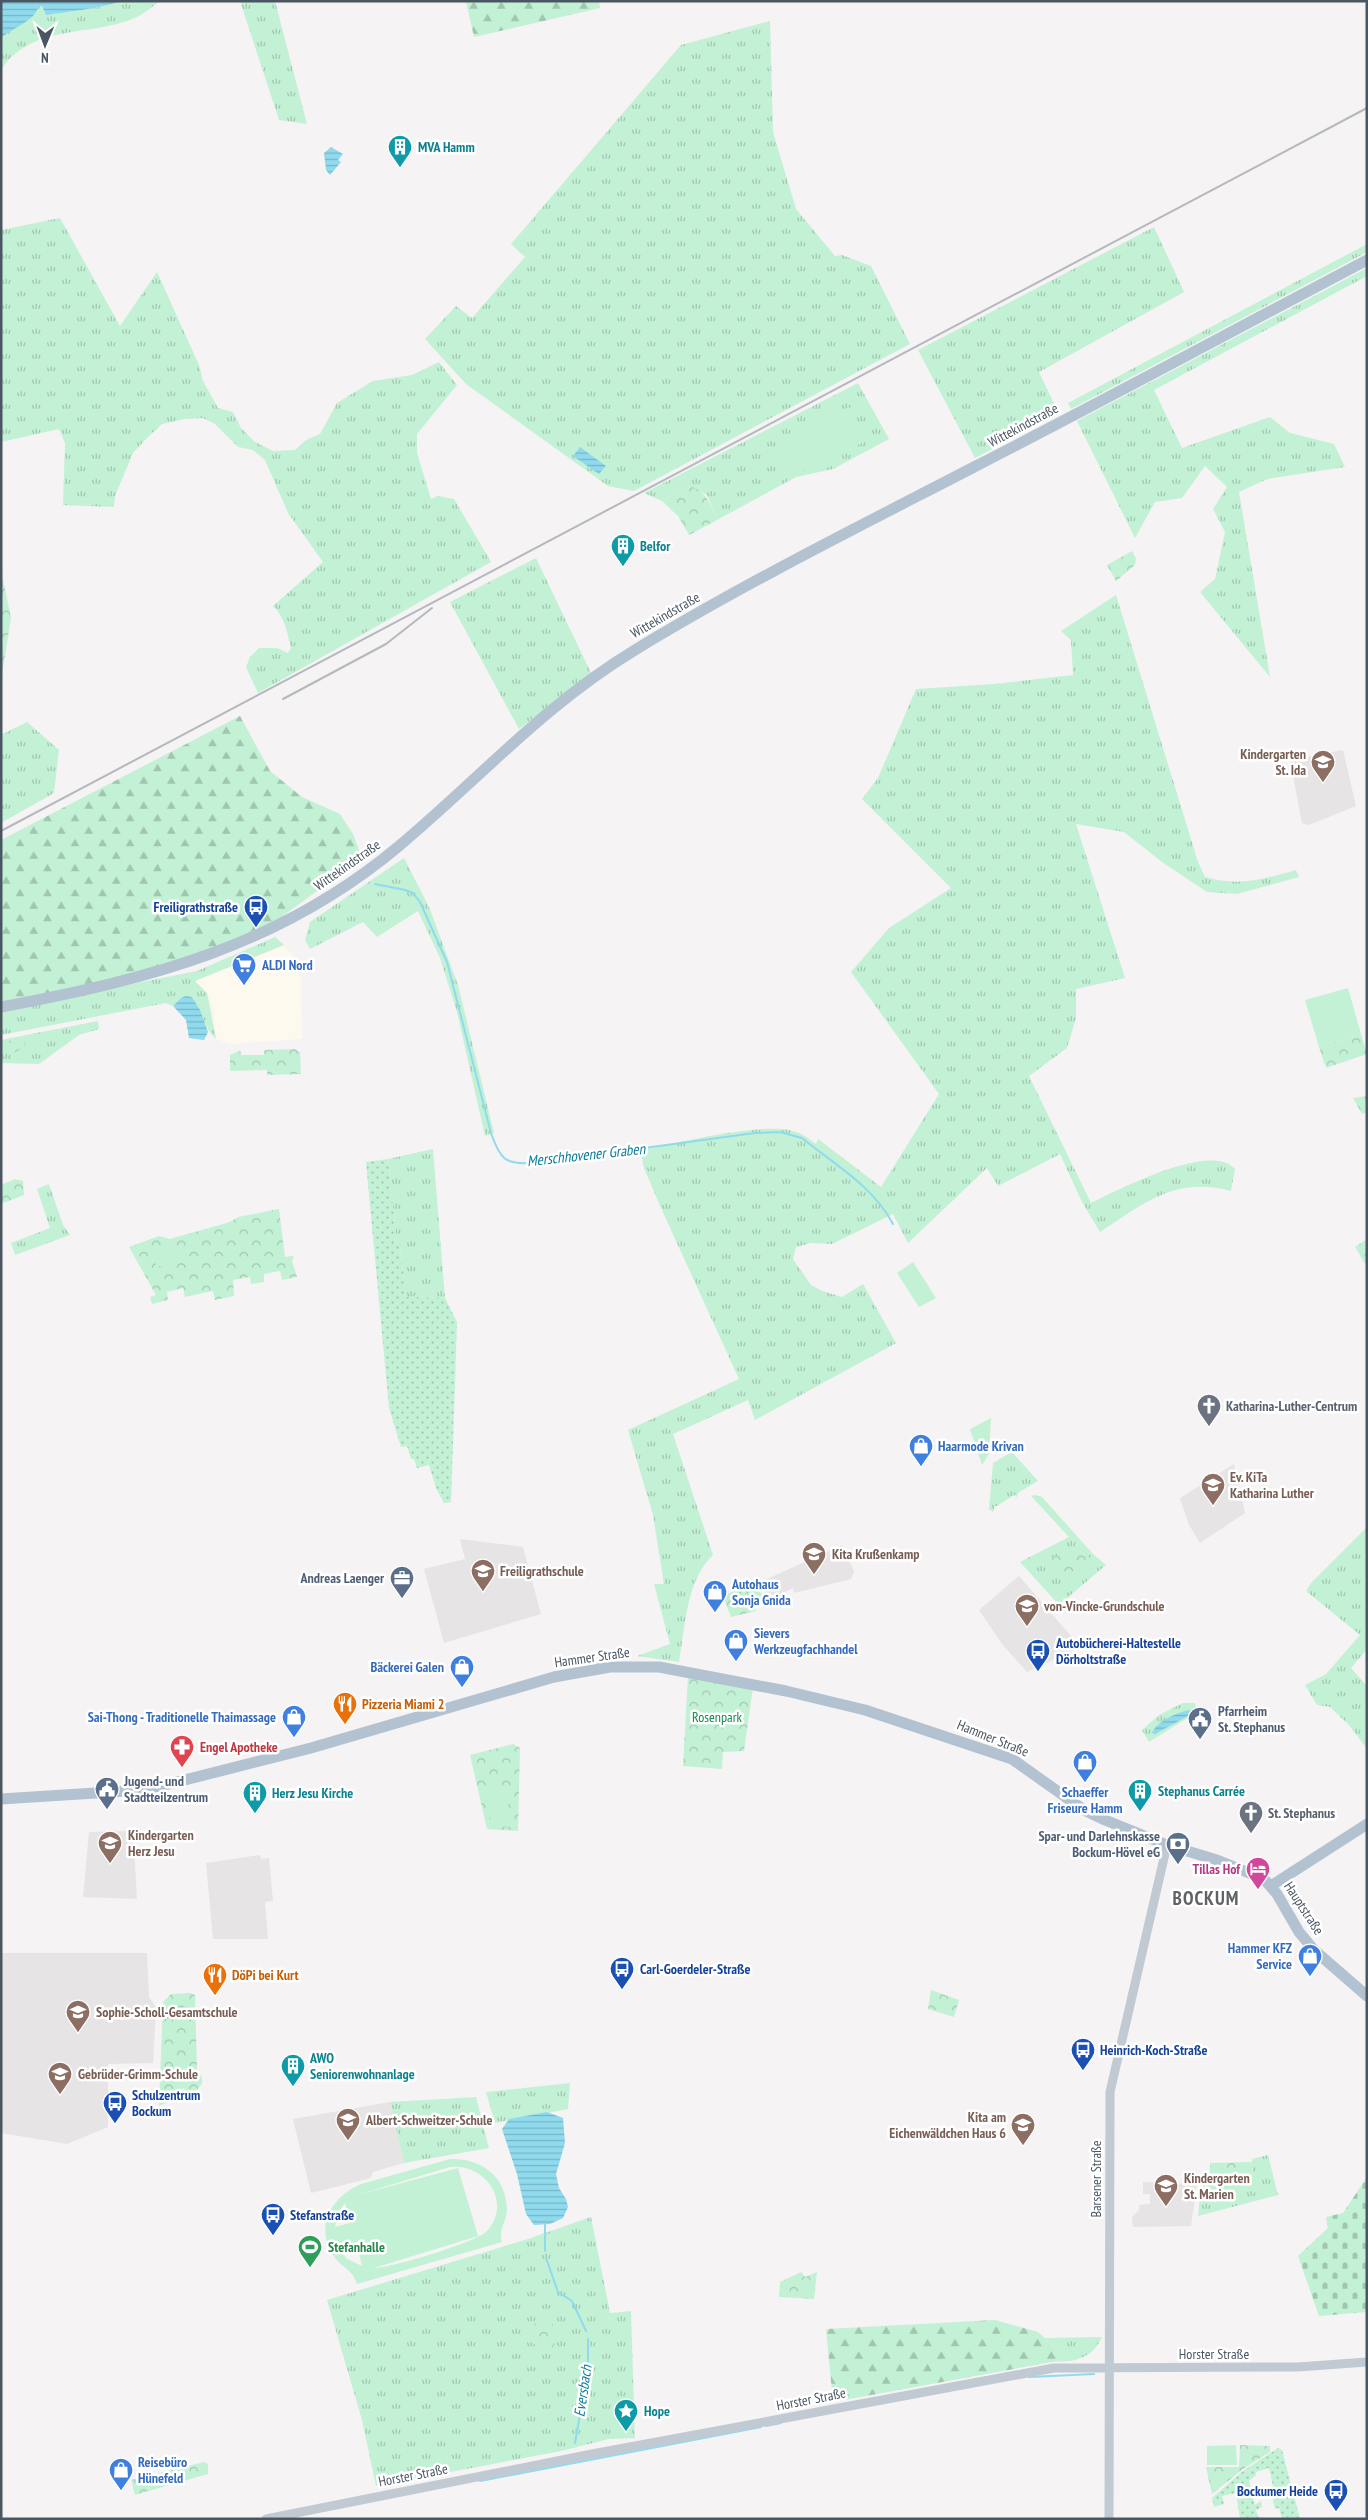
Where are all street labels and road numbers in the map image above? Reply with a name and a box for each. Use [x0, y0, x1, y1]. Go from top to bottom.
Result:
street label: Wittekindstraße [985, 399, 1061, 451]
street label: Wittekindstraße [627, 588, 703, 642]
street label: Wittekindstraße [310, 835, 384, 894]
street label: Hammer Straße [553, 1643, 631, 1671]
street label: Hammer Straße [954, 1715, 1032, 1761]
street label: Hauptstraße [1280, 1878, 1328, 1938]
street label: Barsener Straße [1087, 2140, 1105, 2218]
street label: Horster Straße [1179, 2345, 1249, 2363]
street label: Horster Straße [775, 2383, 847, 2415]
street label: Horster Straße [377, 2459, 449, 2491]

